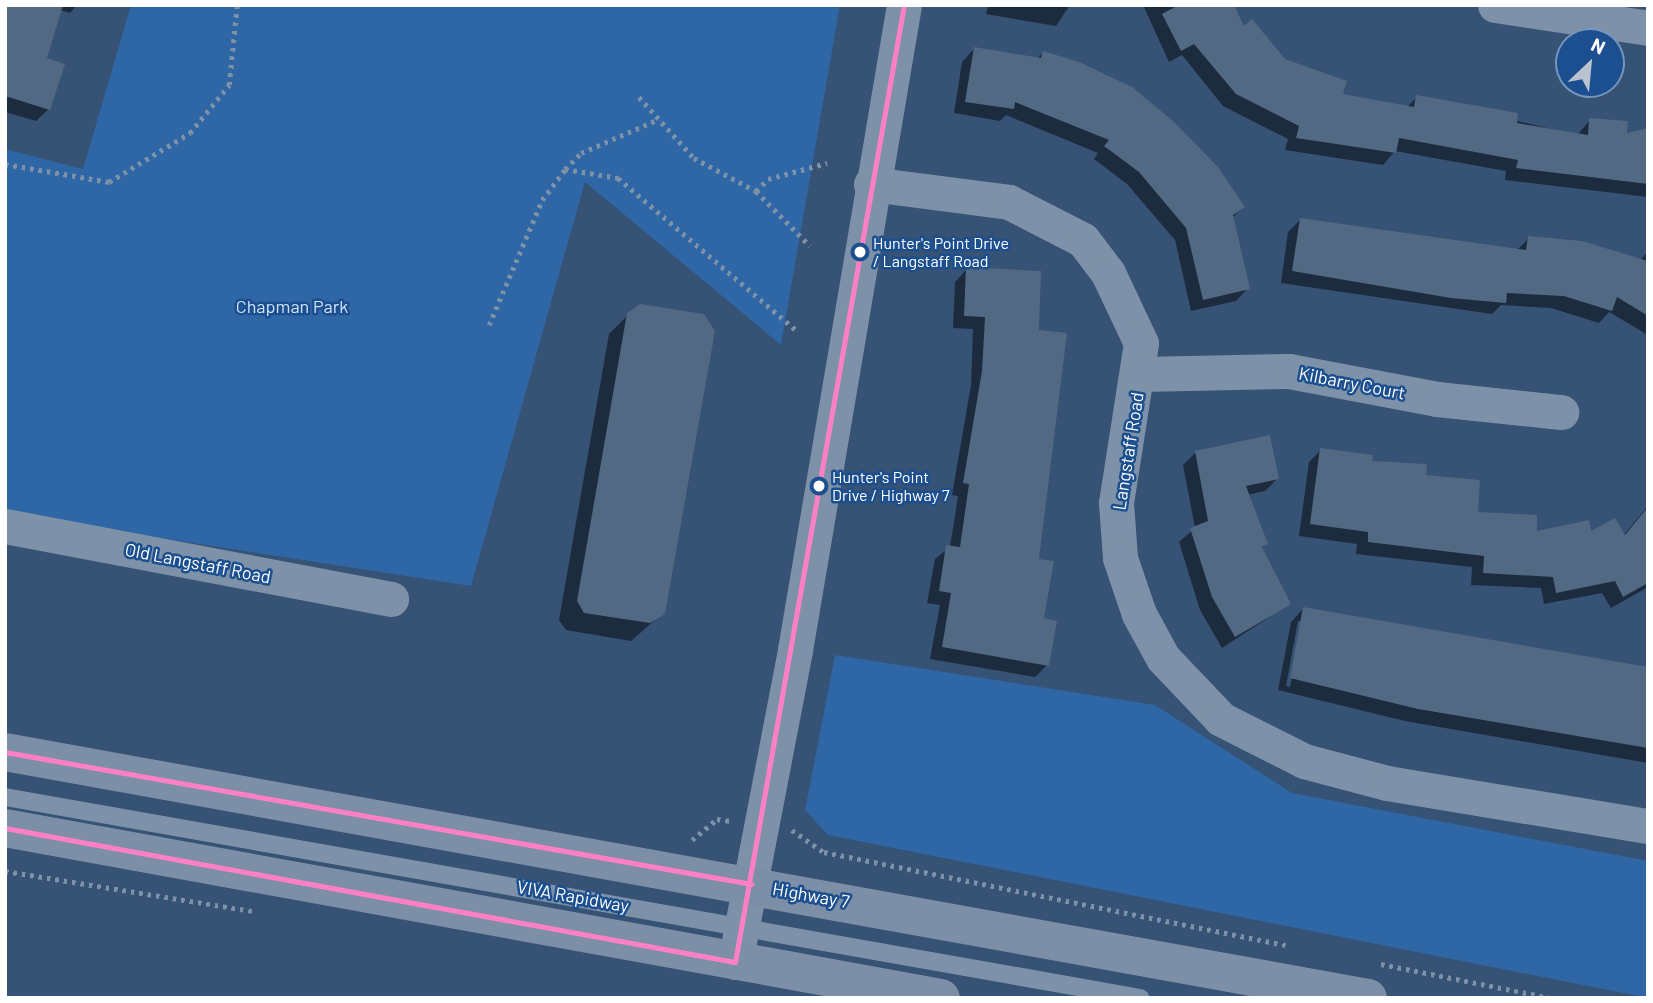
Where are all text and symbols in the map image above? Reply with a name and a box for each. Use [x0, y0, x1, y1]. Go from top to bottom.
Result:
north arrow [1555, 28, 1625, 98]
text: N [1588, 32, 1609, 59]
place label: Hunter's Point Drive / Langstaff Road [873, 233, 1009, 271]
marker: Hunter's Point Drive / Langstaff Road [853, 245, 867, 259]
park label: Chapman Park [236, 295, 348, 317]
street label: Kilbarry Court [1297, 362, 1407, 404]
street label: Langstaff Road [1108, 390, 1148, 512]
place label: Hunter's Point Drive / Highway 7 [832, 467, 950, 505]
marker: Hunter's Point Drive / Highway 7 [812, 479, 826, 493]
street label: Old Langstaff Road [123, 538, 273, 588]
street label: VIVA Rapidway [515, 876, 631, 916]
street label: Highway 7 [771, 878, 851, 912]

